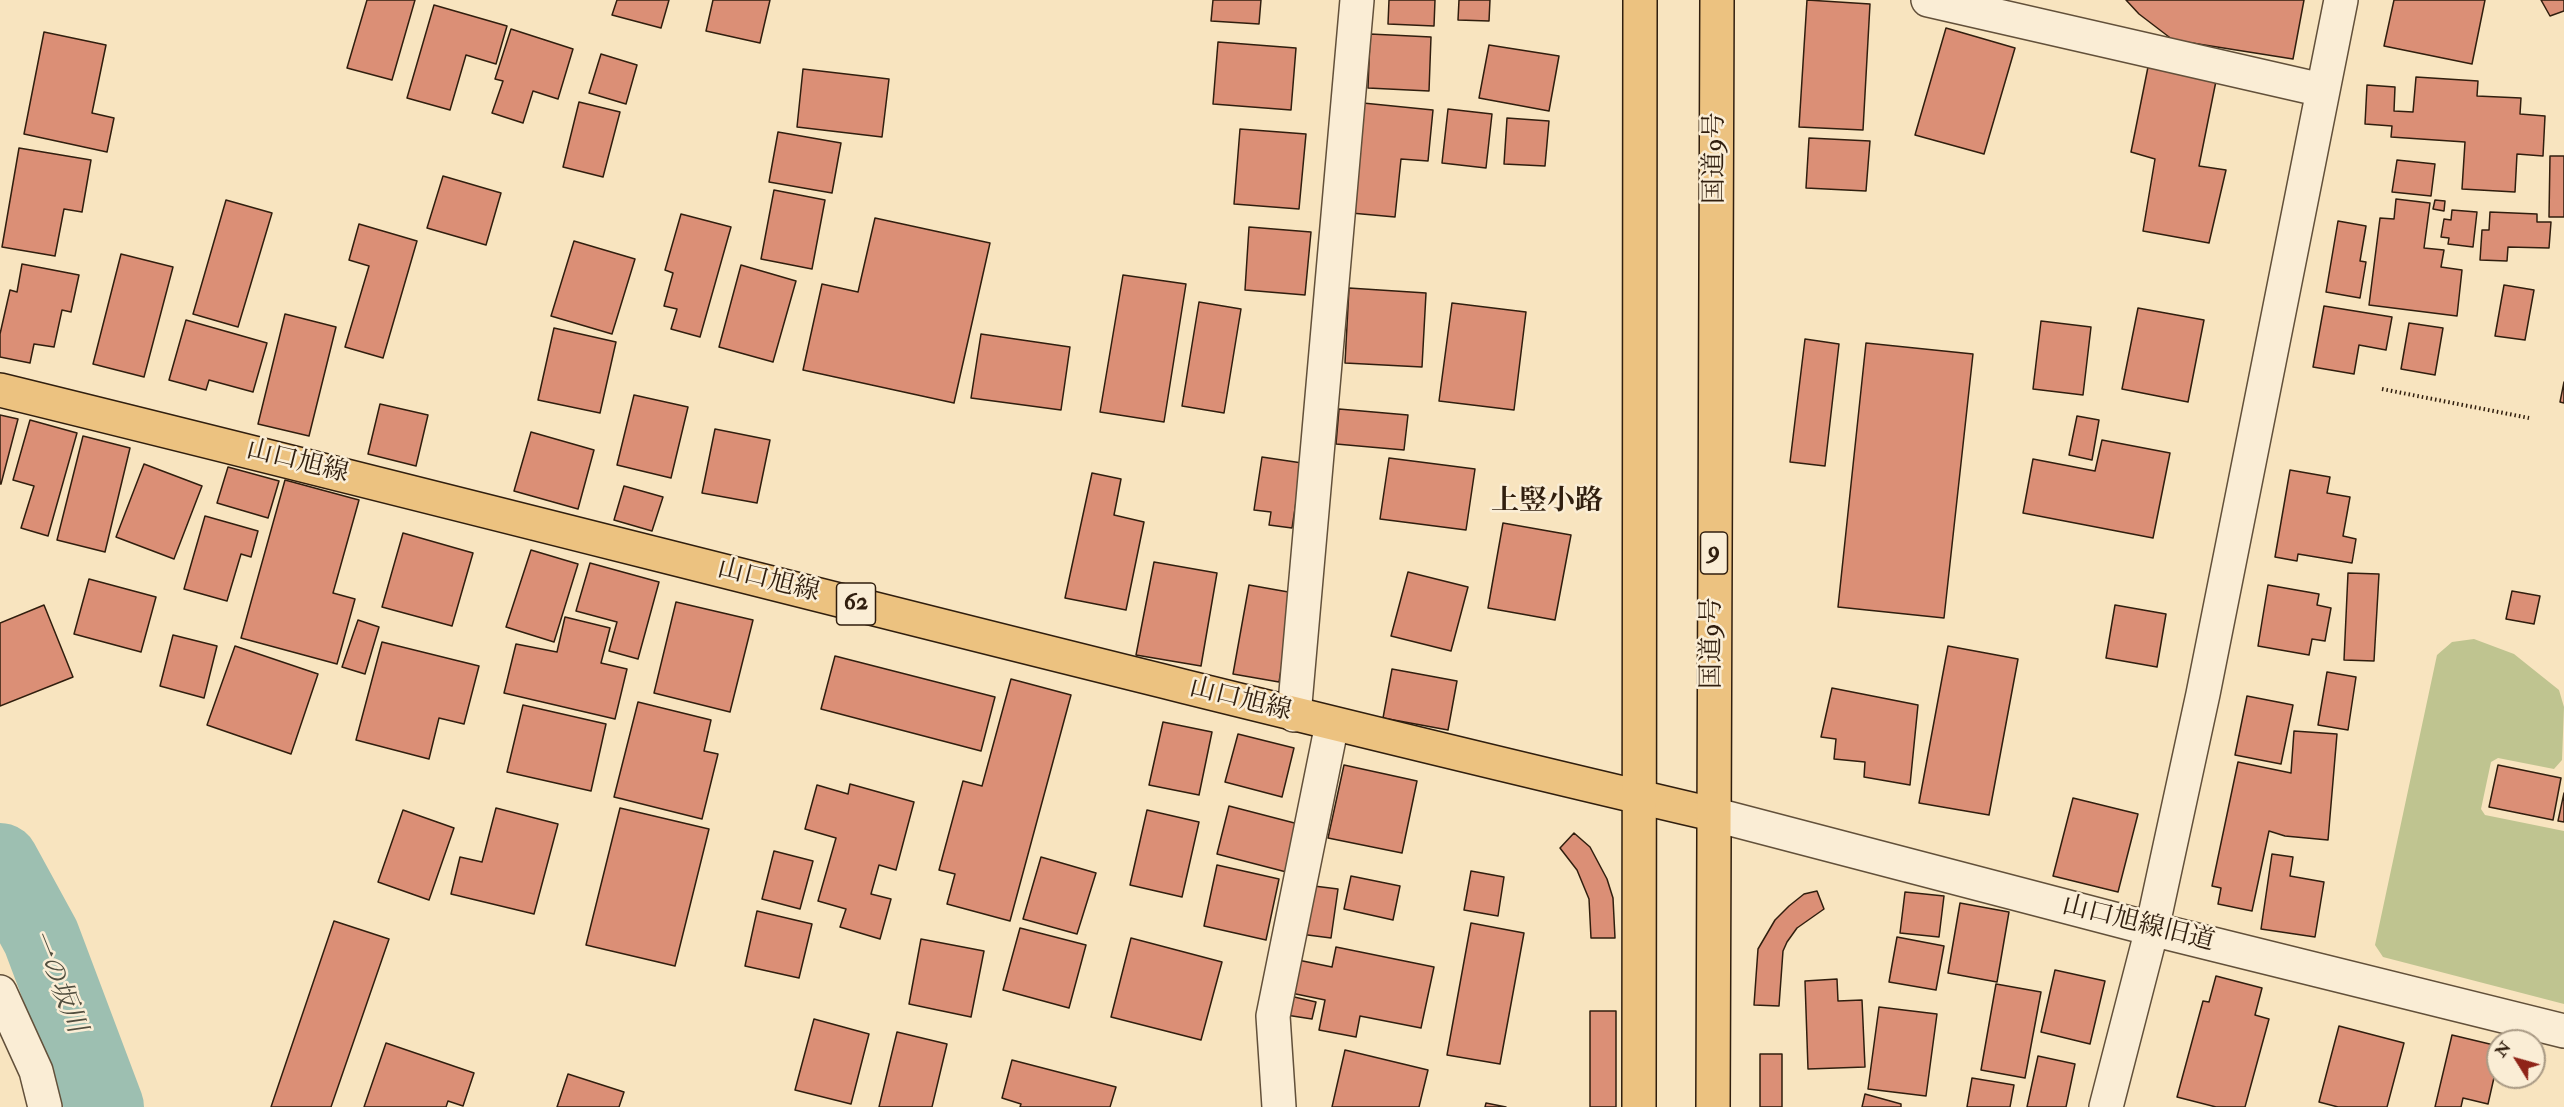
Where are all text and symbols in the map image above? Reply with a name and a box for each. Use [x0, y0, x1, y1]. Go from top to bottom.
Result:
street label: 国道9号 [1700, 112, 1732, 204]
street label: 山口旭線 [243, 435, 351, 491]
district label: 上竪小路 [1491, 486, 1603, 520]
road number: 9 [1700, 532, 1728, 574]
street label: 山口旭線 [714, 554, 822, 610]
road number: 62 [836, 583, 876, 625]
street label: 国道9号 [1697, 597, 1729, 689]
street label: 山口旭線 [1186, 673, 1294, 729]
street label: 山口旭線旧道 [2059, 891, 2217, 959]
water label: 一の坂川 [21, 926, 91, 1038]
north arrow [2486, 1029, 2546, 1089]
text: N [2491, 1038, 2516, 1061]

